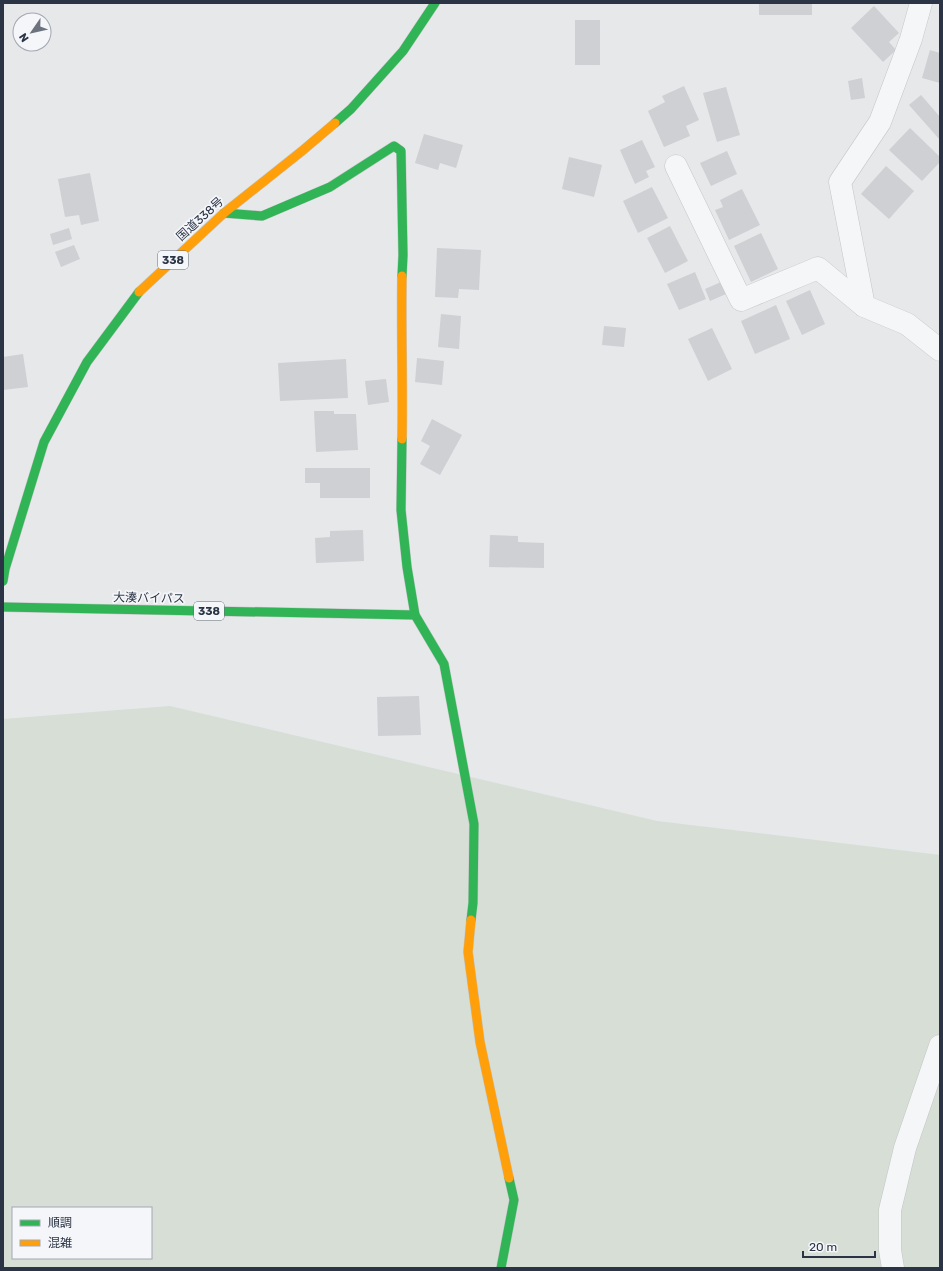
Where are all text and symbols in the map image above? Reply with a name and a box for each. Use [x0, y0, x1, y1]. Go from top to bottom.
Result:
north arrow [12, 12, 52, 52]
text: N [16, 30, 32, 44]
street label: 国道338号 [174, 194, 226, 244]
road number: 338 [158, 251, 188, 269]
street label: 大湊バイパス [113, 590, 185, 606]
road number: 338 [194, 602, 224, 620]
legend [12, 1207, 152, 1259]
text: 順調 [48, 1216, 72, 1230]
scale bar [803, 1233, 875, 1259]
text: 混雑 [48, 1236, 72, 1250]
text: 20 m [809, 1240, 837, 1254]

